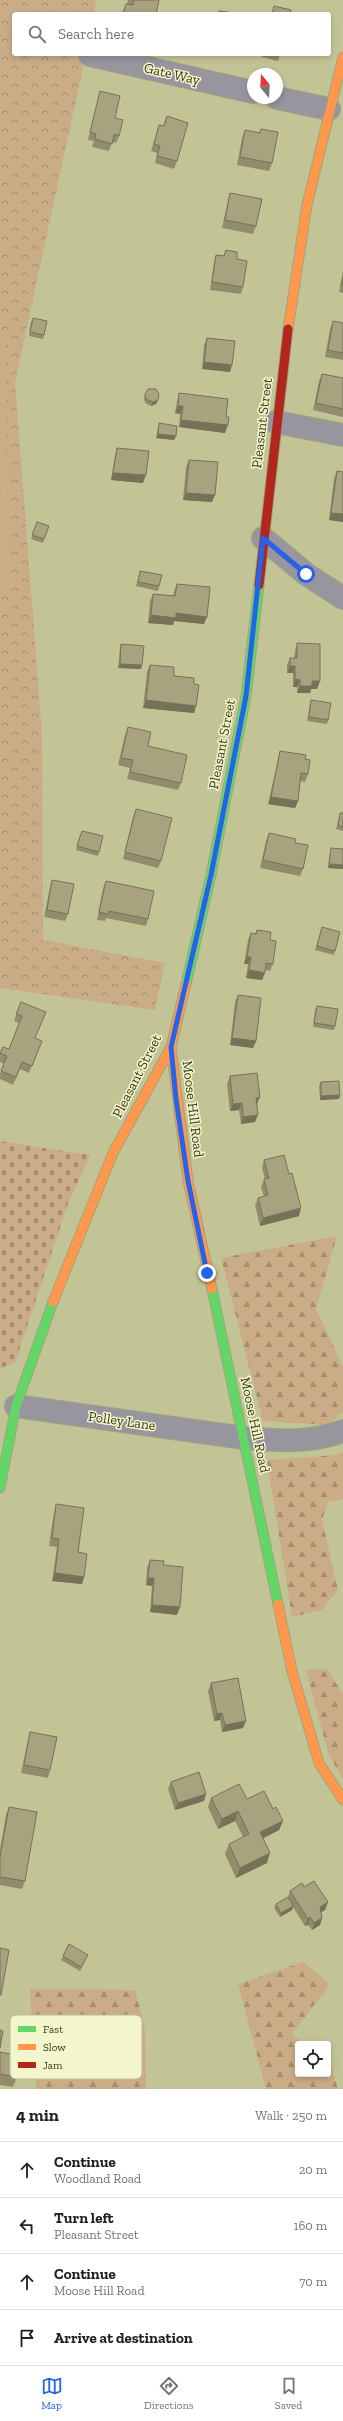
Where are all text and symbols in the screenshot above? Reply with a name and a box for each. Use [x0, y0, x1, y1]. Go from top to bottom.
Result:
search box [12, 12, 331, 56]
icon: search [26, 23, 48, 45]
text: Search here [58, 25, 134, 43]
street label: Gate Way [142, 59, 203, 89]
north arrow [247, 68, 283, 104]
street label: Pleasant Street [248, 376, 276, 469]
route start [297, 565, 315, 583]
street label: Pleasant Street [205, 697, 239, 790]
street label: Pleasant Street [109, 1031, 166, 1121]
street label: Moose Hill Road [179, 1060, 207, 1159]
route end [198, 1264, 216, 1282]
street label: Moose Hill Road [237, 1376, 274, 1475]
street label: Polley Lane [87, 1408, 157, 1434]
legend [10, 2015, 142, 2079]
text: Fast [43, 2023, 64, 2036]
text: Slow [43, 2041, 66, 2054]
map controls [295, 2041, 331, 2077]
button: locate [295, 2041, 331, 2077]
text: Jam [43, 2059, 63, 2072]
text: 4 min [16, 2105, 59, 2125]
text: Walk · 250 m [255, 2108, 327, 2123]
text: Continue [54, 2153, 116, 2171]
icon: ahead [16, 2159, 38, 2181]
text: 20 m [299, 2162, 327, 2177]
text: Woodland Road [54, 2171, 141, 2186]
text: Turn left [54, 2209, 114, 2227]
icon: left [16, 2215, 38, 2237]
text: 160 m [293, 2218, 327, 2233]
text: Pleasant Street [54, 2227, 139, 2242]
text: Continue [54, 2265, 116, 2283]
icon: ahead [16, 2271, 38, 2293]
text: 70 m [299, 2274, 327, 2289]
text: Moose Hill Road [54, 2283, 145, 2298]
icon: arrive [16, 2327, 38, 2349]
text: Arrive at destination [54, 2329, 193, 2347]
tab: Map [41, 2375, 63, 2412]
tab: Directions [144, 2375, 194, 2412]
tab: Saved [275, 2375, 302, 2412]

